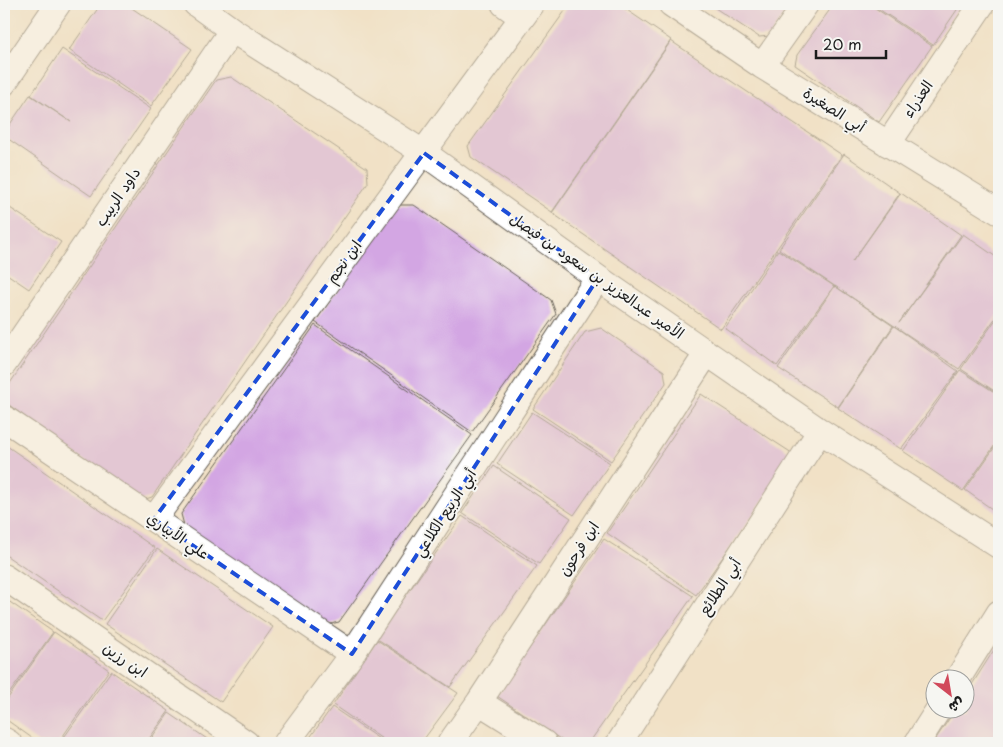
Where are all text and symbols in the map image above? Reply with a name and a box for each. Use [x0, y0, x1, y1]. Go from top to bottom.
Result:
scale bar [816, 28, 886, 60]
text: 20 m [823, 32, 862, 55]
street label: العذراء [896, 75, 938, 121]
street label: أبي الصغيرة [797, 80, 871, 140]
street label: داود الربيب [88, 162, 145, 230]
street label: الأمير عبدالعزيز بن سعود بن فيصل [506, 206, 690, 344]
street label: ابن نجم [319, 235, 368, 289]
street label: أبي الربيع الكلاعي [407, 463, 484, 562]
street label: علي الأبياري [141, 505, 215, 567]
street label: ابن فرحون [552, 516, 604, 580]
street label: أبي الطلائع [692, 553, 749, 621]
street label: ابن رزين [99, 635, 153, 682]
north arrow [926, 670, 976, 720]
text: ش [945, 693, 969, 719]

